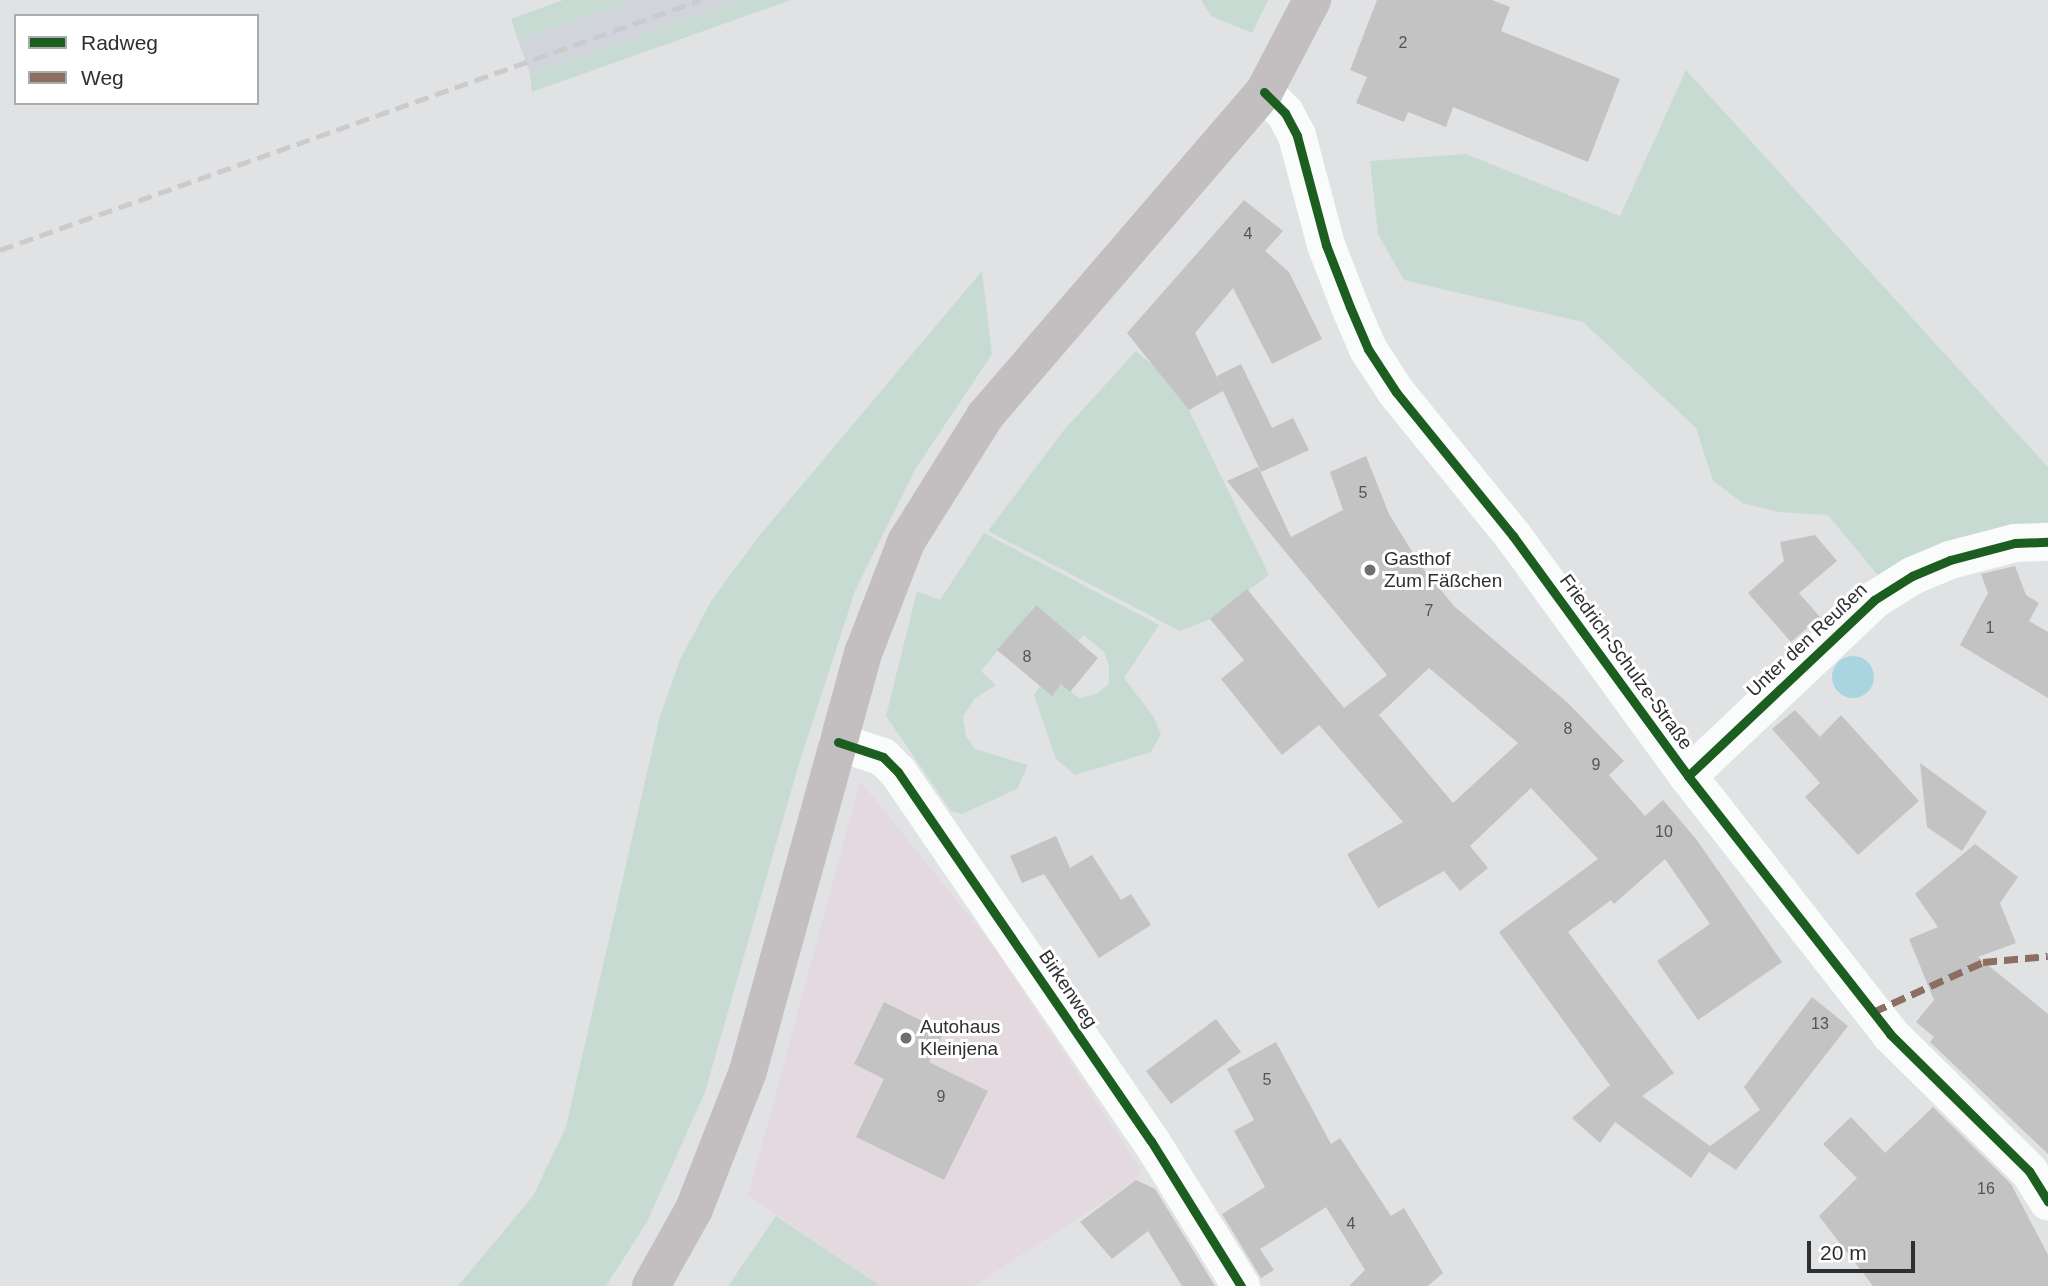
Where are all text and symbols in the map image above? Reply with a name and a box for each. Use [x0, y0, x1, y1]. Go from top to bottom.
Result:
legend [14, 14, 259, 105]
text: Radweg [81, 31, 158, 54]
house number: 2 [1399, 33, 1407, 53]
text: Weg [81, 66, 124, 89]
house number: 4 [1244, 224, 1252, 244]
house number: 5 [1359, 483, 1367, 503]
place label: Gasthof Zum Fäßchen [1384, 548, 1502, 592]
marker: Gasthof Zum Fäßchen [1362, 562, 1378, 578]
street label: Friedrich-Schulze-Straße [1555, 570, 1697, 754]
street label: Unter den Reußen [1742, 578, 1872, 702]
house number: 7 [1425, 601, 1433, 621]
house number: 1 [1986, 618, 1994, 638]
house number: 8 [1023, 647, 1031, 667]
house number: 8 [1564, 719, 1572, 739]
house number: 9 [1592, 755, 1600, 775]
house number: 10 [1655, 822, 1673, 842]
street label: Birkenweg [1034, 946, 1102, 1032]
house number: 13 [1811, 1014, 1829, 1034]
place label: Autohaus Kleinjena [920, 1016, 1000, 1060]
marker: Autohaus Kleinjena [898, 1030, 914, 1046]
house number: 5 [1263, 1070, 1271, 1090]
house number: 9 [937, 1087, 945, 1107]
house number: 16 [1977, 1179, 1995, 1199]
house number: 4 [1347, 1214, 1355, 1234]
scale bar [1810, 1226, 1918, 1270]
text: 20 m [1820, 1241, 1867, 1264]

